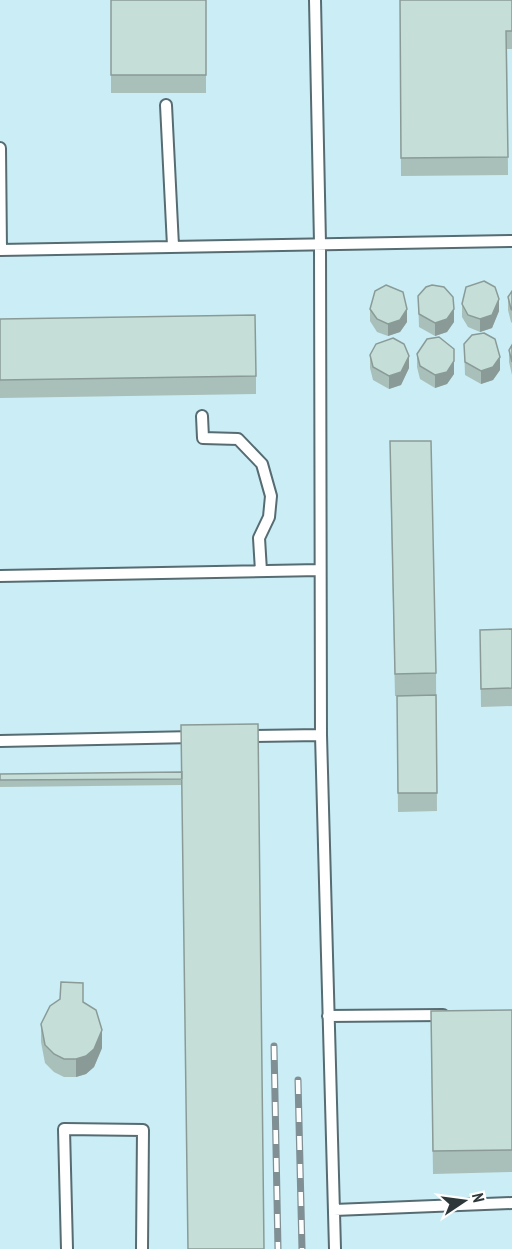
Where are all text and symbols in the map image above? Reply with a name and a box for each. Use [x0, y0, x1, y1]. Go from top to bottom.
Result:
north arrow [434, 1171, 494, 1231]
text: N [468, 1191, 489, 1204]

